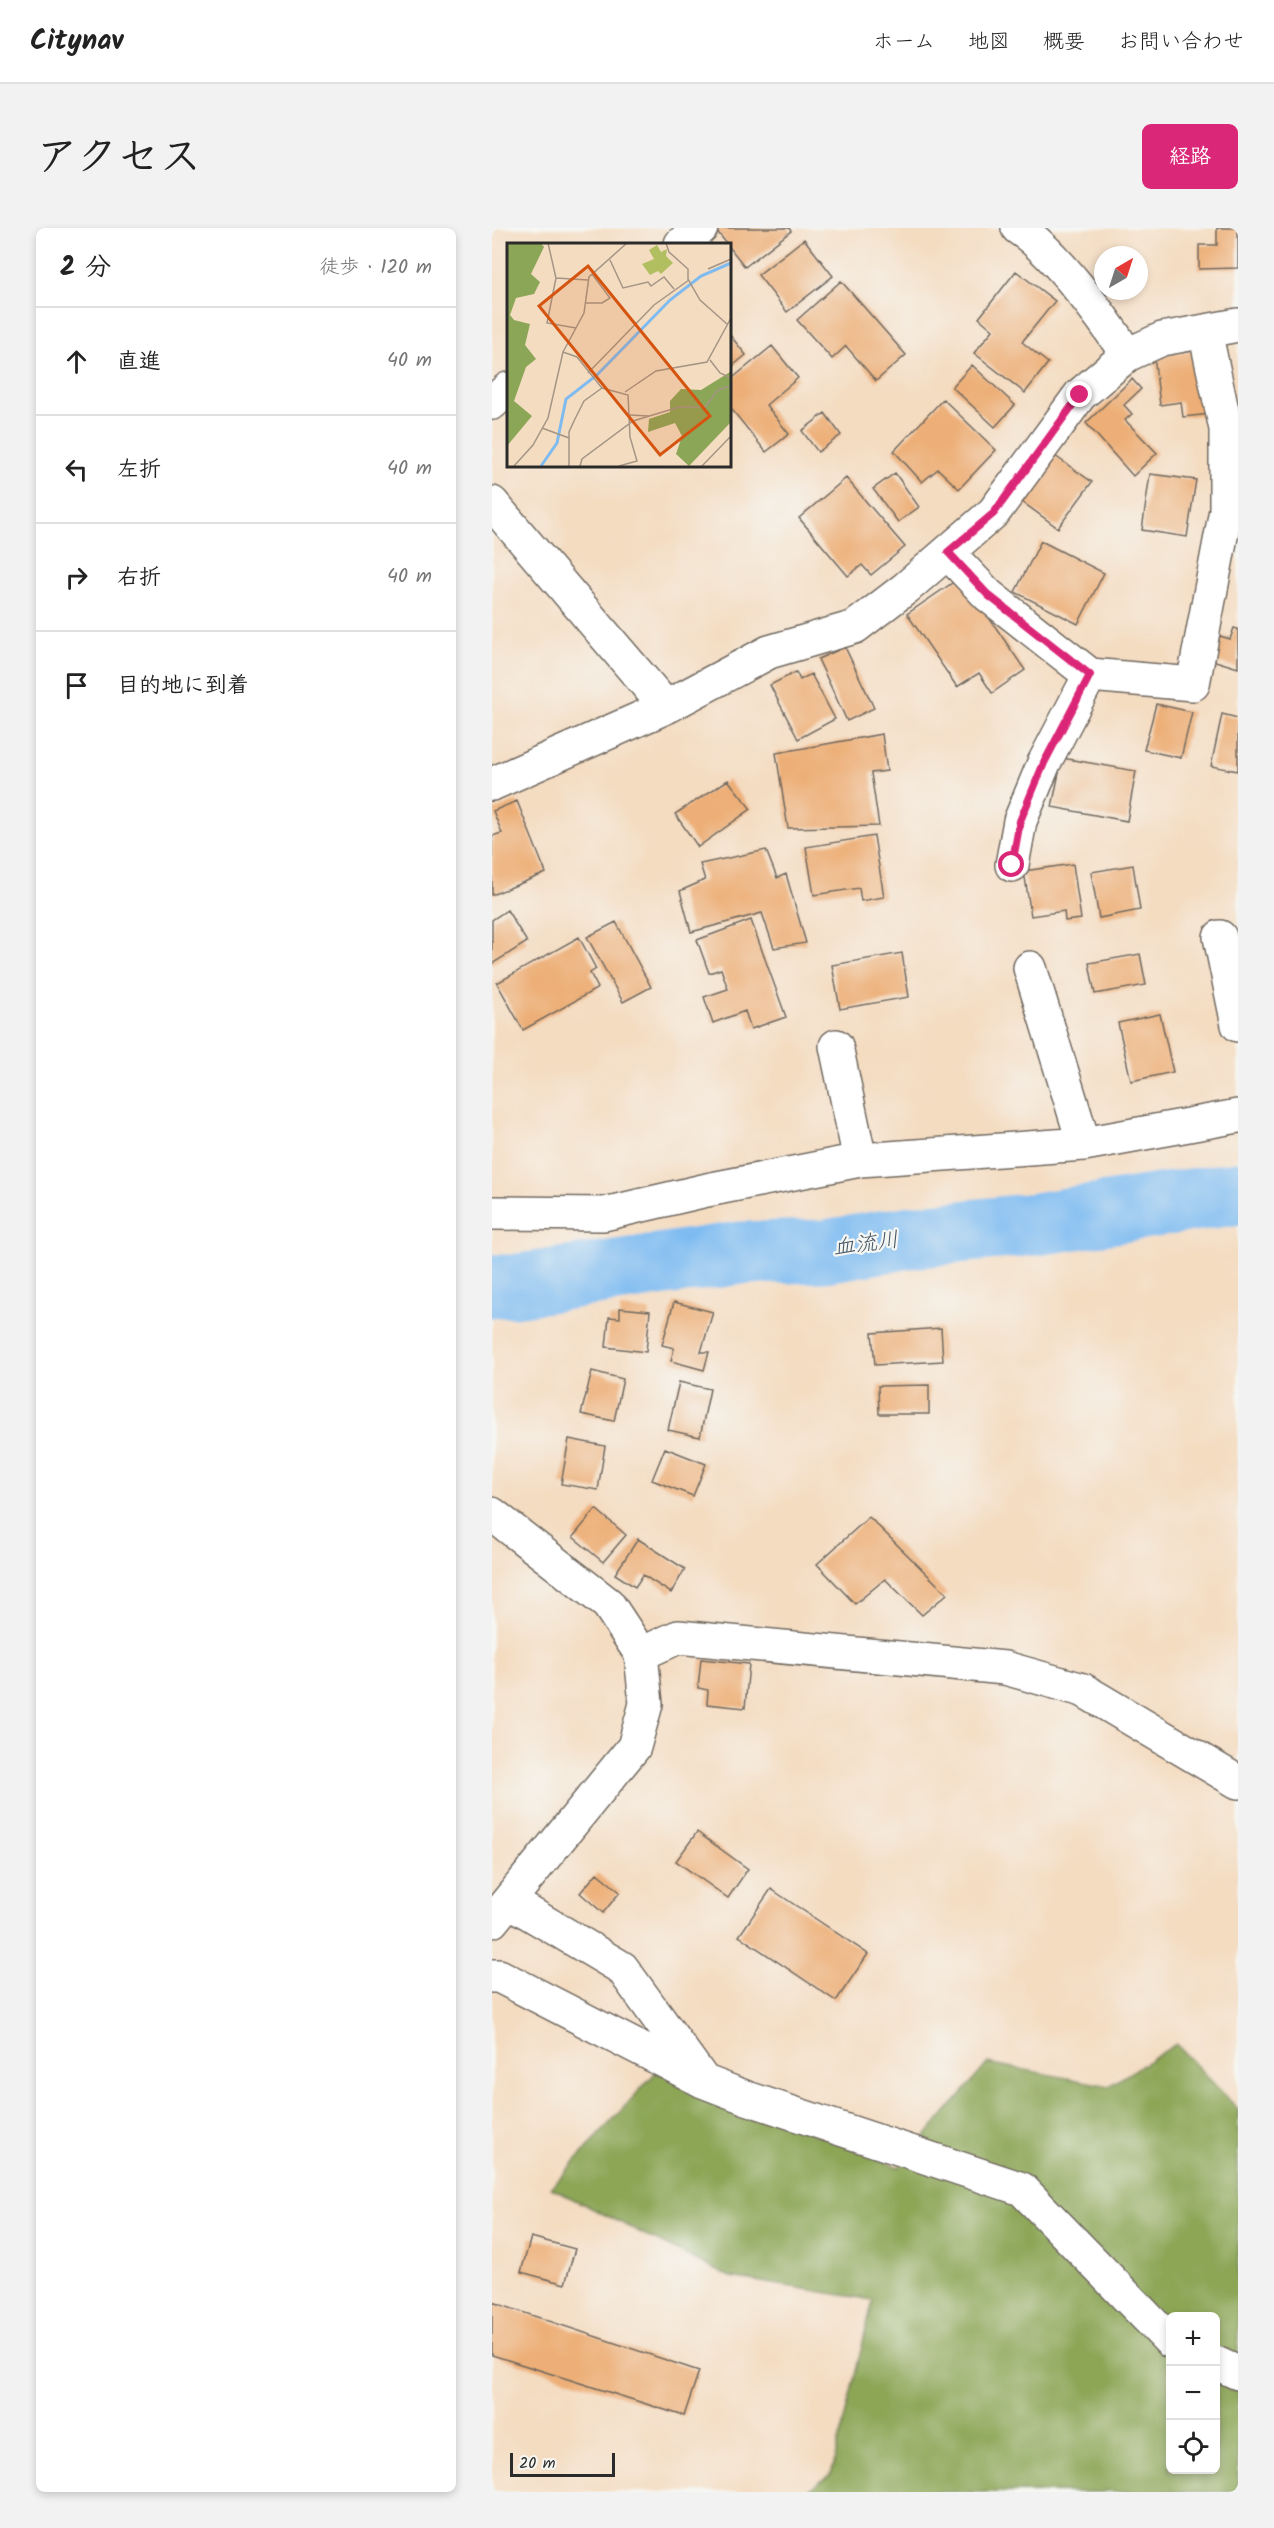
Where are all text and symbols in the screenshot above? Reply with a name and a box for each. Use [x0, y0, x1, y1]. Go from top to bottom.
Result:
text: Citynav [30, 19, 123, 64]
text: ホーム [873, 26, 935, 59]
text: 地図 [968, 26, 1010, 59]
text: 概要 [1043, 26, 1085, 59]
text: お問い合わせ [1118, 26, 1244, 59]
button: 経路 [1142, 124, 1238, 189]
text: アクセス [36, 125, 201, 192]
inset map [507, 243, 730, 466]
north arrow [1094, 246, 1148, 300]
text: 2 分 [60, 247, 111, 289]
text: 徒歩 · 120 m [319, 252, 432, 284]
icon: ahead [60, 345, 93, 378]
text: 直進 [117, 345, 161, 380]
text: 40 m [387, 345, 432, 377]
route end [1066, 381, 1092, 407]
icon: left [60, 453, 93, 486]
text: 左折 [117, 453, 161, 488]
text: 40 m [387, 453, 432, 485]
icon: right [60, 561, 93, 594]
text: 右折 [117, 561, 161, 596]
text: 40 m [387, 561, 432, 593]
icon: arrive [60, 669, 93, 702]
text: 目的地に到着 [117, 669, 249, 704]
route start [998, 851, 1024, 877]
water label: 血流川 [831, 1223, 901, 1267]
map controls [1166, 2312, 1220, 2474]
button: + [1166, 2312, 1220, 2366]
button: − [1166, 2366, 1220, 2420]
button: locate [1166, 2420, 1220, 2474]
scale bar [510, 2450, 615, 2478]
text: 20 m [519, 2451, 555, 2476]

